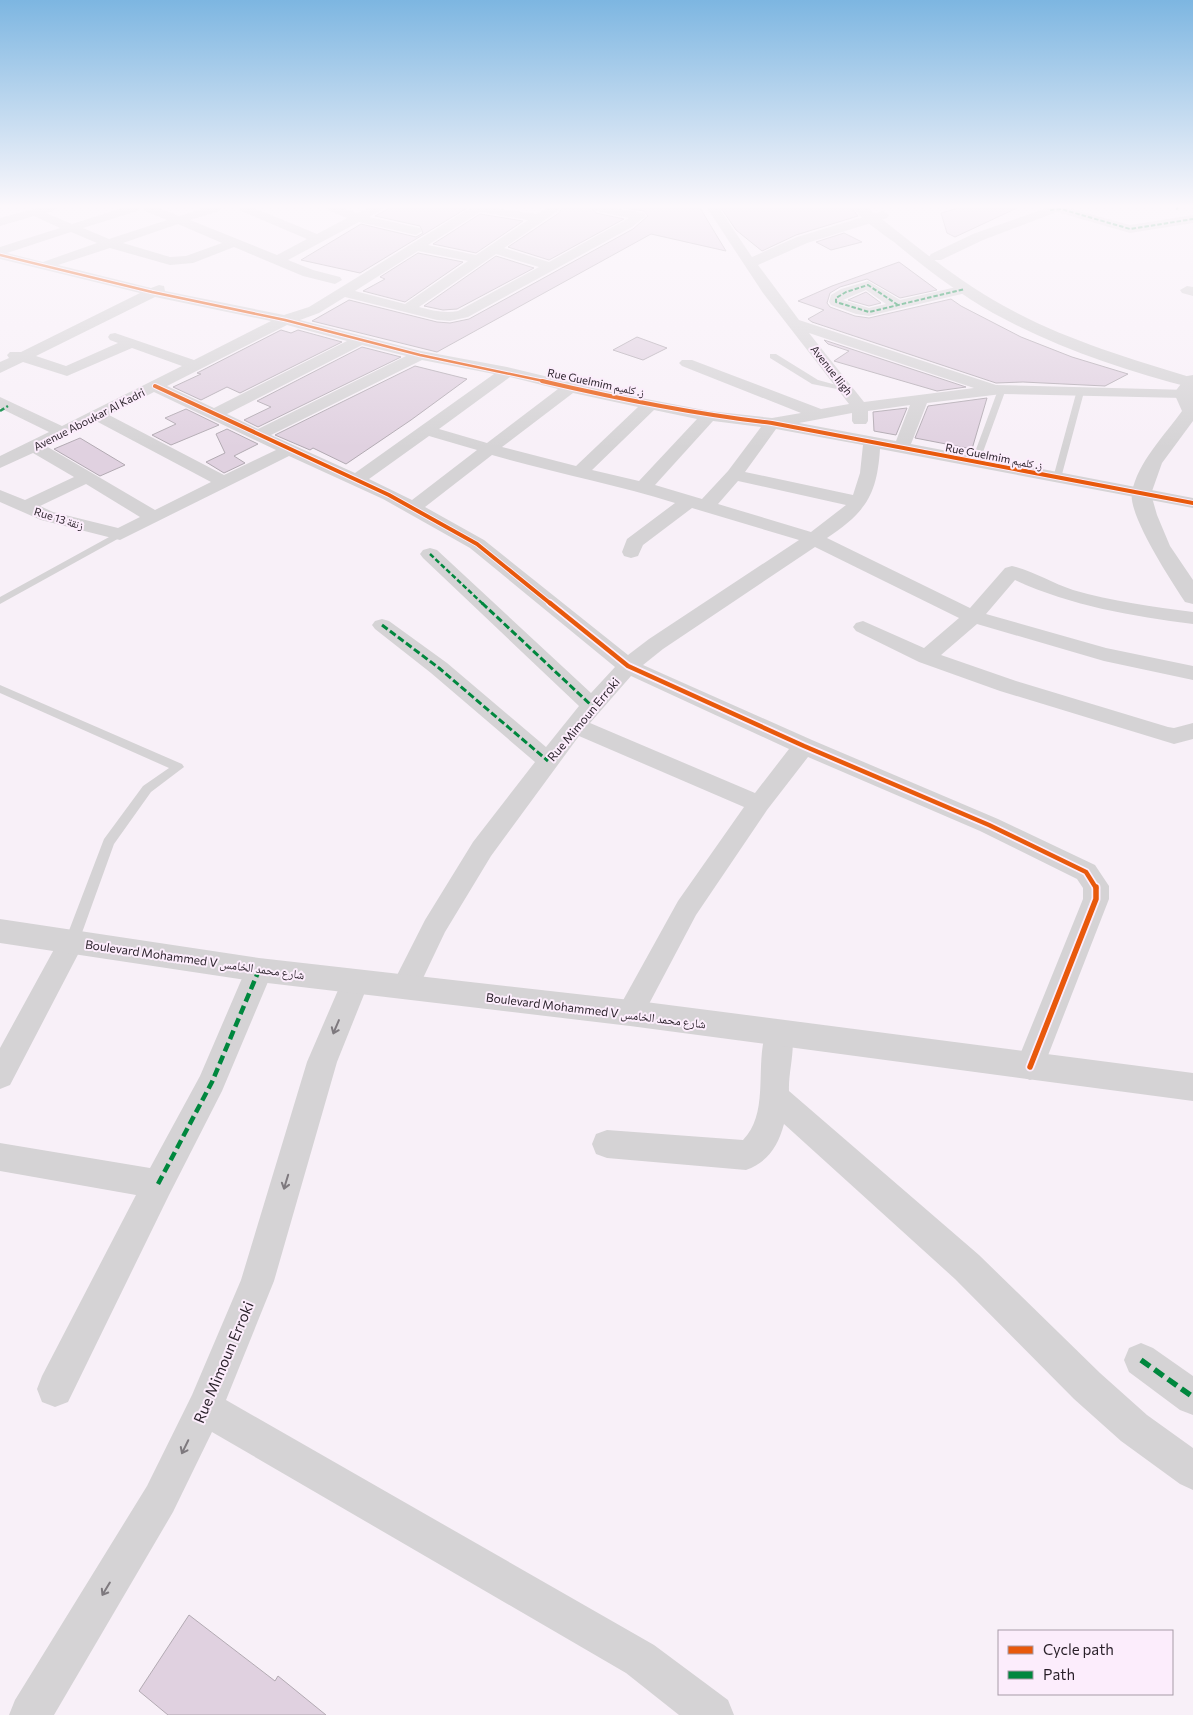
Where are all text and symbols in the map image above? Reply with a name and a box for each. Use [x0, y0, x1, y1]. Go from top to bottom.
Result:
street label: Avenue Iligh [808, 342, 856, 398]
street label: Rue Guelmim ز. كلميم [546, 365, 646, 401]
street label: Avenue Aboukar Al Kadri [31, 385, 147, 453]
street label: Rue Guelmim ز. كلميم [944, 440, 1044, 474]
street label: Rue 13 زنقة [33, 504, 85, 532]
street label: Rue Mimoun Erroki [544, 674, 622, 764]
street label: Boulevard Mohammed V شارع محمد الخامس [84, 937, 306, 983]
street label: Boulevard Mohammed V شارع محمد الخامس [485, 990, 707, 1032]
one-way arrow [331, 1019, 341, 1034]
one-way arrow [281, 1173, 291, 1189]
street label: Rue Mimoun Erroki [189, 1298, 257, 1426]
one-way arrow [180, 1440, 190, 1455]
one-way arrow [100, 1582, 110, 1596]
legend [998, 1630, 1173, 1695]
text: Cycle path [1043, 1640, 1114, 1658]
text: Path [1043, 1665, 1075, 1683]

